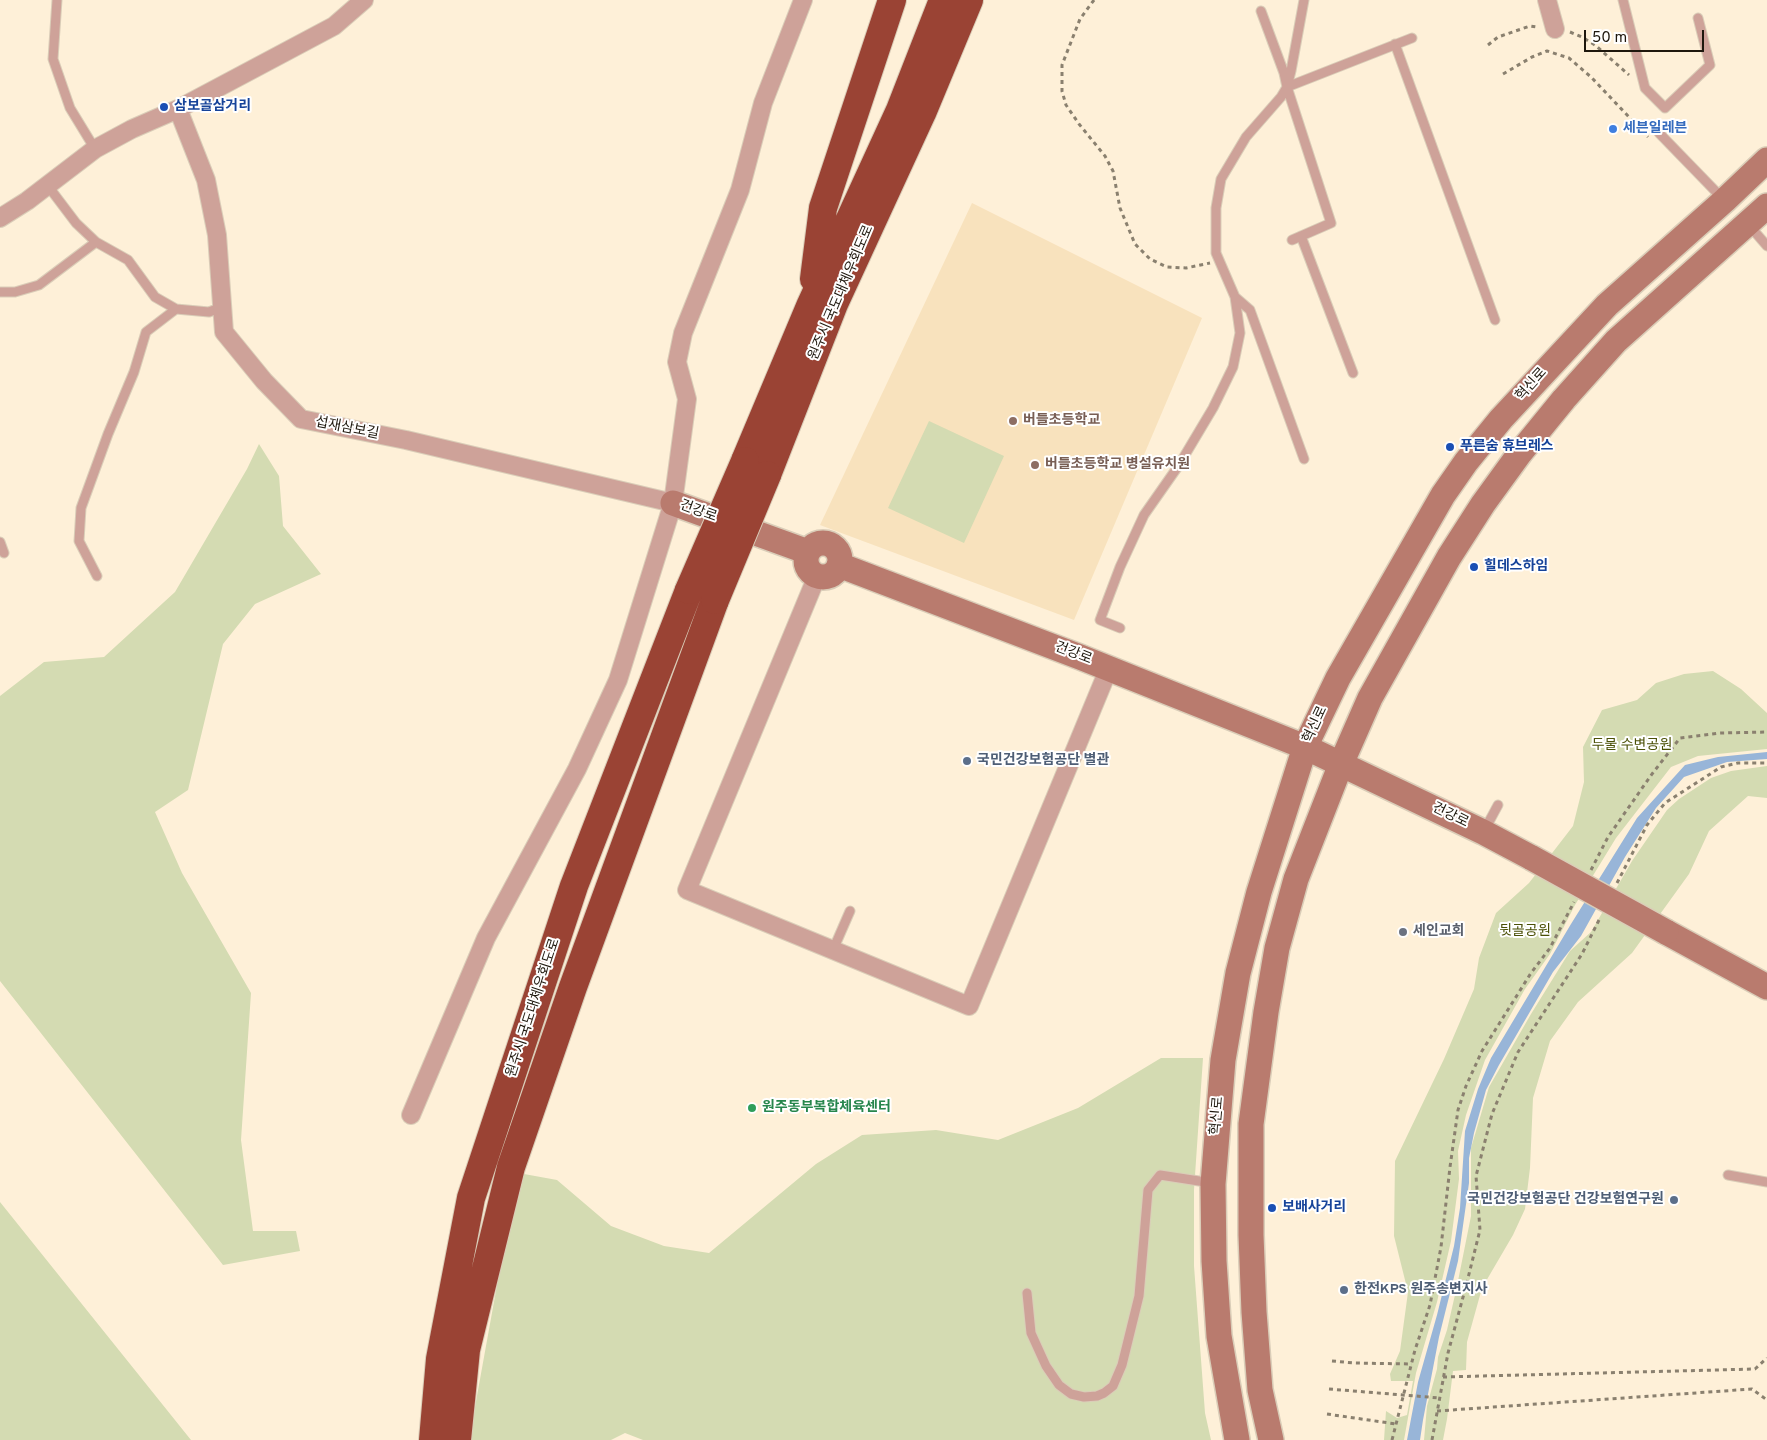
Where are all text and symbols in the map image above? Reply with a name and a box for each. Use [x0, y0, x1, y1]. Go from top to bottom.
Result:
scale bar [1587, 20, 1707, 52]
text: 50 m [1592, 29, 1627, 48]
place label: 삼보골삼거리 [174, 99, 251, 115]
marker: 삼보골삼거리 [158, 101, 170, 113]
place label: 세븐일레븐 [1623, 121, 1687, 137]
marker: 세븐일레븐 [1607, 123, 1619, 135]
street label: 원주시 국도대체우회도로 [806, 223, 878, 363]
street label: 혁신로 [1513, 365, 1551, 405]
place label: 버들초등학교 [1023, 413, 1100, 429]
street label: 섭재삼보길 [314, 415, 380, 443]
marker: 버들초등학교 [1007, 415, 1019, 427]
place label: 푸른숨 휴브레스 [1460, 439, 1554, 455]
marker: 푸른숨 휴브레스 [1444, 441, 1456, 453]
place label: 버들초등학교 병설유치원 [1045, 457, 1190, 473]
marker: 버들초등학교 병설유치원 [1029, 459, 1041, 471]
street label: 건강로 [677, 497, 719, 527]
place label: 힐데스하임 [1484, 559, 1548, 575]
marker: 힐데스하임 [1468, 561, 1480, 573]
street label: 건강로 [1052, 639, 1094, 669]
street label: 혁신로 [1300, 704, 1332, 746]
park label: 두물 수변공원 [1592, 738, 1672, 754]
place label: 국민건강보험공단 별관 [977, 753, 1109, 769]
marker: 국민건강보험공단 별관 [961, 755, 973, 767]
street label: 건강로 [1429, 800, 1471, 832]
place label: 세인교회 [1413, 924, 1465, 940]
park label: 뒷골공원 [1499, 924, 1551, 940]
marker: 세인교회 [1397, 926, 1409, 938]
street label: 원주시 국도대체우회도로 [504, 936, 564, 1080]
street label: 혁신로 [1208, 1096, 1228, 1136]
place label: 원주동부복합체육센터 [762, 1100, 891, 1116]
marker: 원주동부복합체육센터 [746, 1102, 758, 1114]
place label: 국민건강보험공단 건강보험연구원 [1467, 1192, 1664, 1208]
marker: 국민건강보험공단 건강보험연구원 [1668, 1194, 1680, 1206]
place label: 보배사거리 [1282, 1200, 1346, 1216]
marker: 보배사거리 [1266, 1202, 1278, 1214]
place label: 한전KPS 원주송변지사 [1354, 1282, 1488, 1298]
marker: 한전KPS 원주송변지사 [1338, 1284, 1350, 1296]

